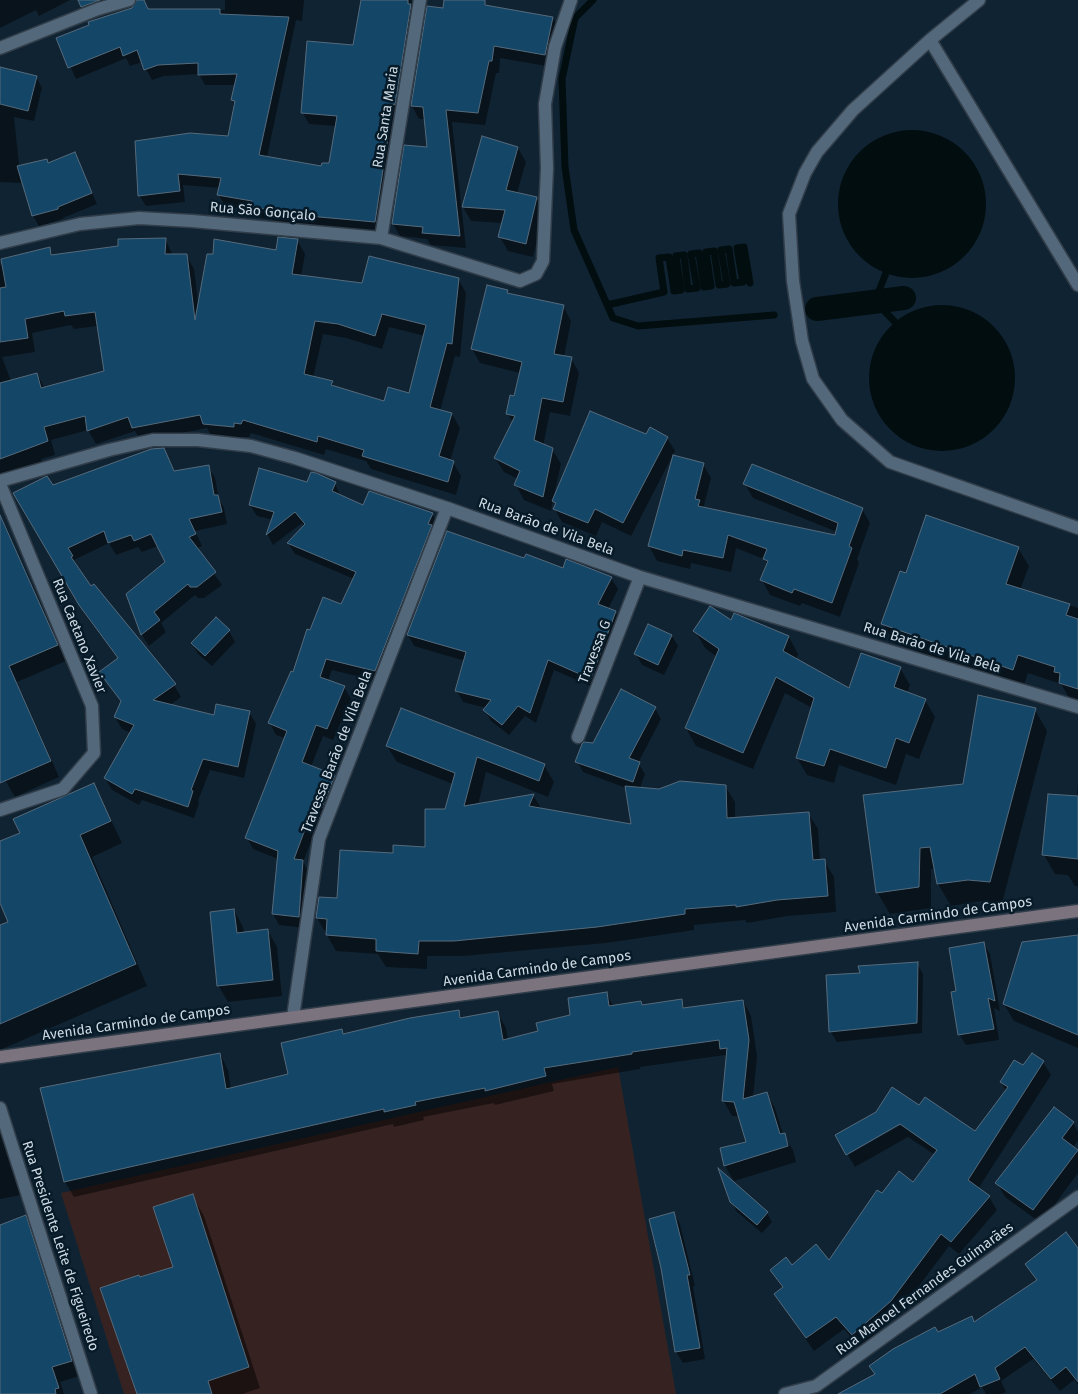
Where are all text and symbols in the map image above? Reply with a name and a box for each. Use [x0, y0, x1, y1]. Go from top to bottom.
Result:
street label: Rua Santa Maria [370, 65, 402, 169]
street label: Rua São Gonçalo [209, 199, 317, 225]
street label: Rua Barão de Vila Bela [476, 495, 616, 559]
street label: Rua Caetano Xavier [48, 576, 110, 696]
street label: Travessa G [575, 618, 615, 686]
street label: Rua Barão de Vila Bela [861, 619, 1003, 677]
street label: Travessa Barão de Vila Bela [298, 668, 376, 836]
street label: Avenida Carmindo de Campos [843, 893, 1033, 937]
street label: Avenida Carmindo de Campos [442, 947, 632, 991]
street label: Avenida Carmindo de Campos [41, 1001, 231, 1045]
street label: Rua Presidente Leite de Figueiredo [18, 1139, 102, 1353]
street label: Rua Manoel Fernandes Guimarães [833, 1219, 1017, 1359]

